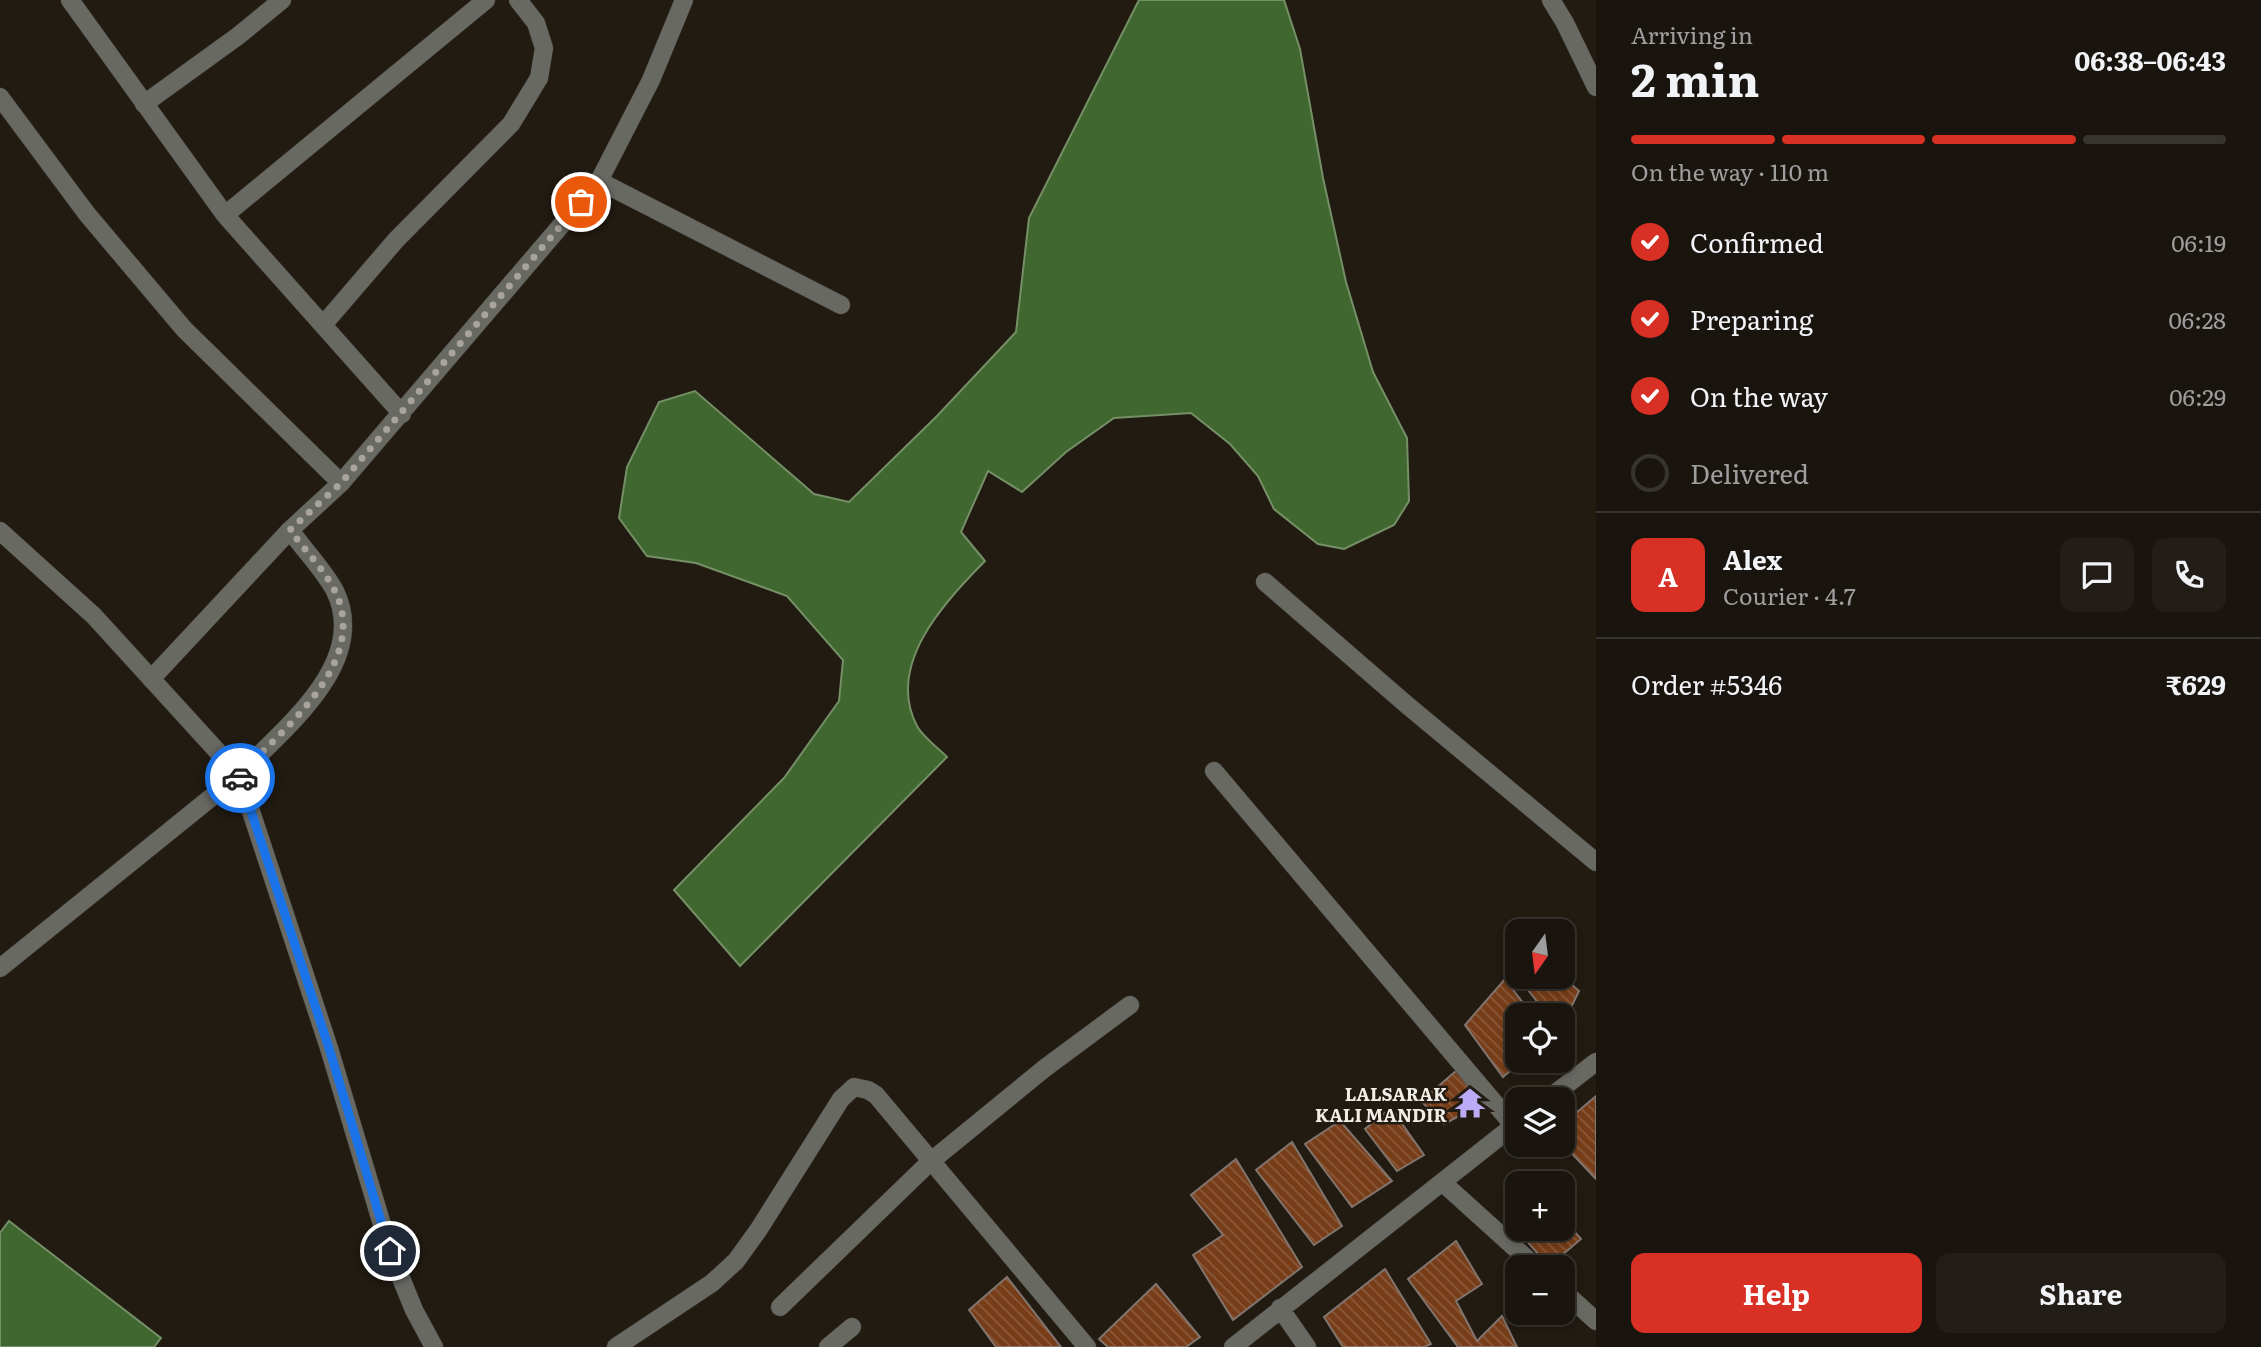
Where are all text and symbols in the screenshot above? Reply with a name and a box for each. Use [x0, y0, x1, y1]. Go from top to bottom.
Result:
text: Arriving in [1631, 17, 1753, 51]
text: 06:38–06:43 [2074, 40, 2226, 79]
text: 2 min [1631, 43, 1760, 111]
text: On the way · 110 m [1631, 154, 1829, 188]
pin [551, 172, 611, 232]
icon: bag [562, 183, 600, 221]
text: Confirmed [1690, 222, 1824, 261]
icon: check [1631, 223, 1669, 261]
text: 06:19 [2171, 225, 2226, 259]
text: Preparing [1690, 299, 1813, 338]
icon: check [1631, 300, 1669, 338]
text: 06:28 [2169, 302, 2226, 336]
text: On the way [1690, 376, 1828, 415]
icon: check [1631, 377, 1669, 415]
text: 06:29 [2169, 379, 2226, 413]
text: Delivered [1690, 453, 1809, 492]
button: chat [2060, 538, 2134, 612]
button: phone [2152, 538, 2226, 612]
text: Alex [1723, 539, 1782, 578]
text: A [1658, 556, 1678, 595]
text: Courier · 4.7 [1723, 578, 1856, 612]
text: Order #5346 [1631, 664, 1782, 703]
text: ₹629 [2166, 664, 2226, 703]
courier [205, 743, 275, 813]
icon: car [221, 759, 259, 797]
north arrow [1505, 919, 1575, 989]
map controls [1505, 919, 1575, 1325]
button: locate [1505, 1003, 1575, 1073]
place label: LALSARAK KALI MANDIR [1315, 1080, 1448, 1128]
temple icon: LALSARAK KALI MANDIR [1453, 1086, 1487, 1120]
button: layers [1505, 1087, 1575, 1157]
button: + [1505, 1171, 1575, 1241]
pin [360, 1221, 420, 1281]
icon: home [371, 1232, 409, 1270]
button: Help [1631, 1253, 1922, 1333]
button: Share [1936, 1253, 2226, 1333]
button: − [1505, 1255, 1575, 1325]

